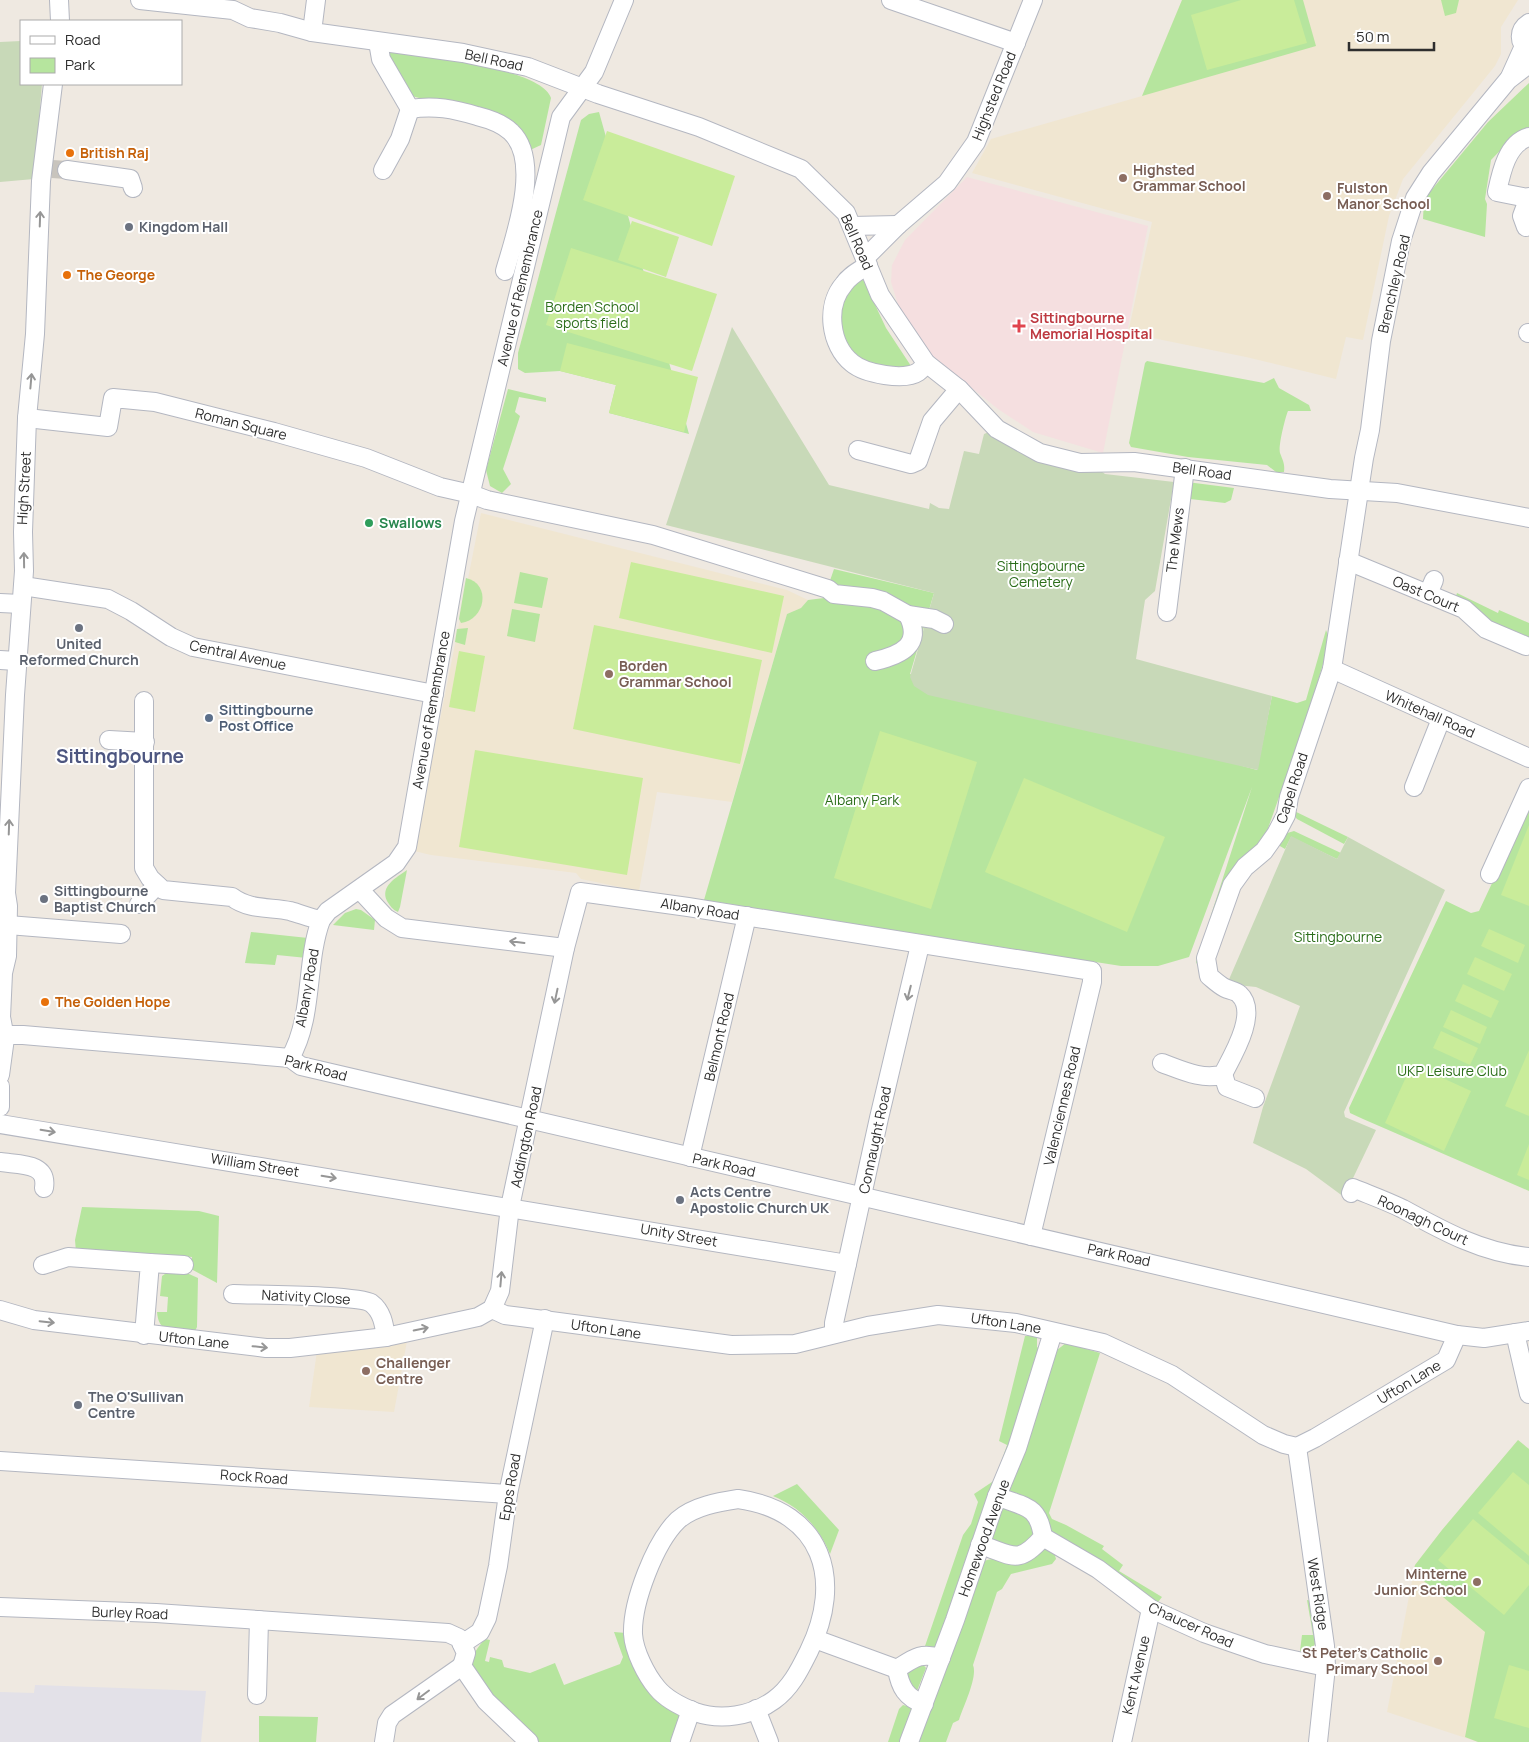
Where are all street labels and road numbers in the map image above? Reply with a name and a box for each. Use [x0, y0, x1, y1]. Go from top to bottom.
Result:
street label: Bell Road [463, 44, 525, 75]
street label: Highsted Road [967, 48, 1020, 143]
street label: Avenue of Remembrance [492, 208, 547, 368]
street label: Bell Road [837, 211, 878, 273]
street label: Brenchley Road [1373, 233, 1414, 335]
street label: Roman Square [193, 403, 289, 444]
street label: High Street [12, 450, 35, 525]
street label: Bell Road [1171, 457, 1233, 484]
street label: The Mews [1161, 506, 1188, 573]
street label: Oast Court [1390, 571, 1463, 616]
street label: Avenue of Remembrance [407, 629, 454, 790]
street label: Central Avenue [188, 635, 288, 674]
street label: Whitehall Road [1382, 685, 1478, 742]
street label: Capel Road [1271, 750, 1312, 826]
street label: Albany Road [659, 893, 741, 924]
street label: Albany Road [290, 947, 323, 1029]
street label: Belmont Road [699, 991, 738, 1083]
street label: Valenciennes Road [1039, 1044, 1084, 1167]
street label: Park Road [283, 1050, 349, 1085]
street label: Addington Road [505, 1084, 546, 1189]
street label: Connaught Road [854, 1085, 895, 1195]
street label: William Street [209, 1148, 301, 1181]
street label: Park Road [691, 1148, 757, 1181]
street label: Roonagh Court [1375, 1190, 1472, 1249]
street label: Unity Street [639, 1218, 720, 1251]
street label: Park Road [1086, 1239, 1152, 1270]
street label: Nativity Close [261, 1285, 351, 1308]
street label: Ufton Lane [970, 1308, 1043, 1337]
street label: Ufton Lane [570, 1314, 642, 1343]
street label: Ufton Lane [158, 1326, 230, 1353]
street label: Ufton Lane [1373, 1355, 1444, 1408]
street label: Epps Road [494, 1452, 525, 1522]
street label: Rock Road [220, 1465, 289, 1488]
street label: Homewood Avenue [953, 1476, 1014, 1599]
street label: West Ridge [1303, 1556, 1334, 1631]
street label: Chaucer Road [1146, 1597, 1237, 1652]
street label: Burley Road [91, 1602, 169, 1623]
street label: Kent Avenue [1117, 1634, 1154, 1716]

